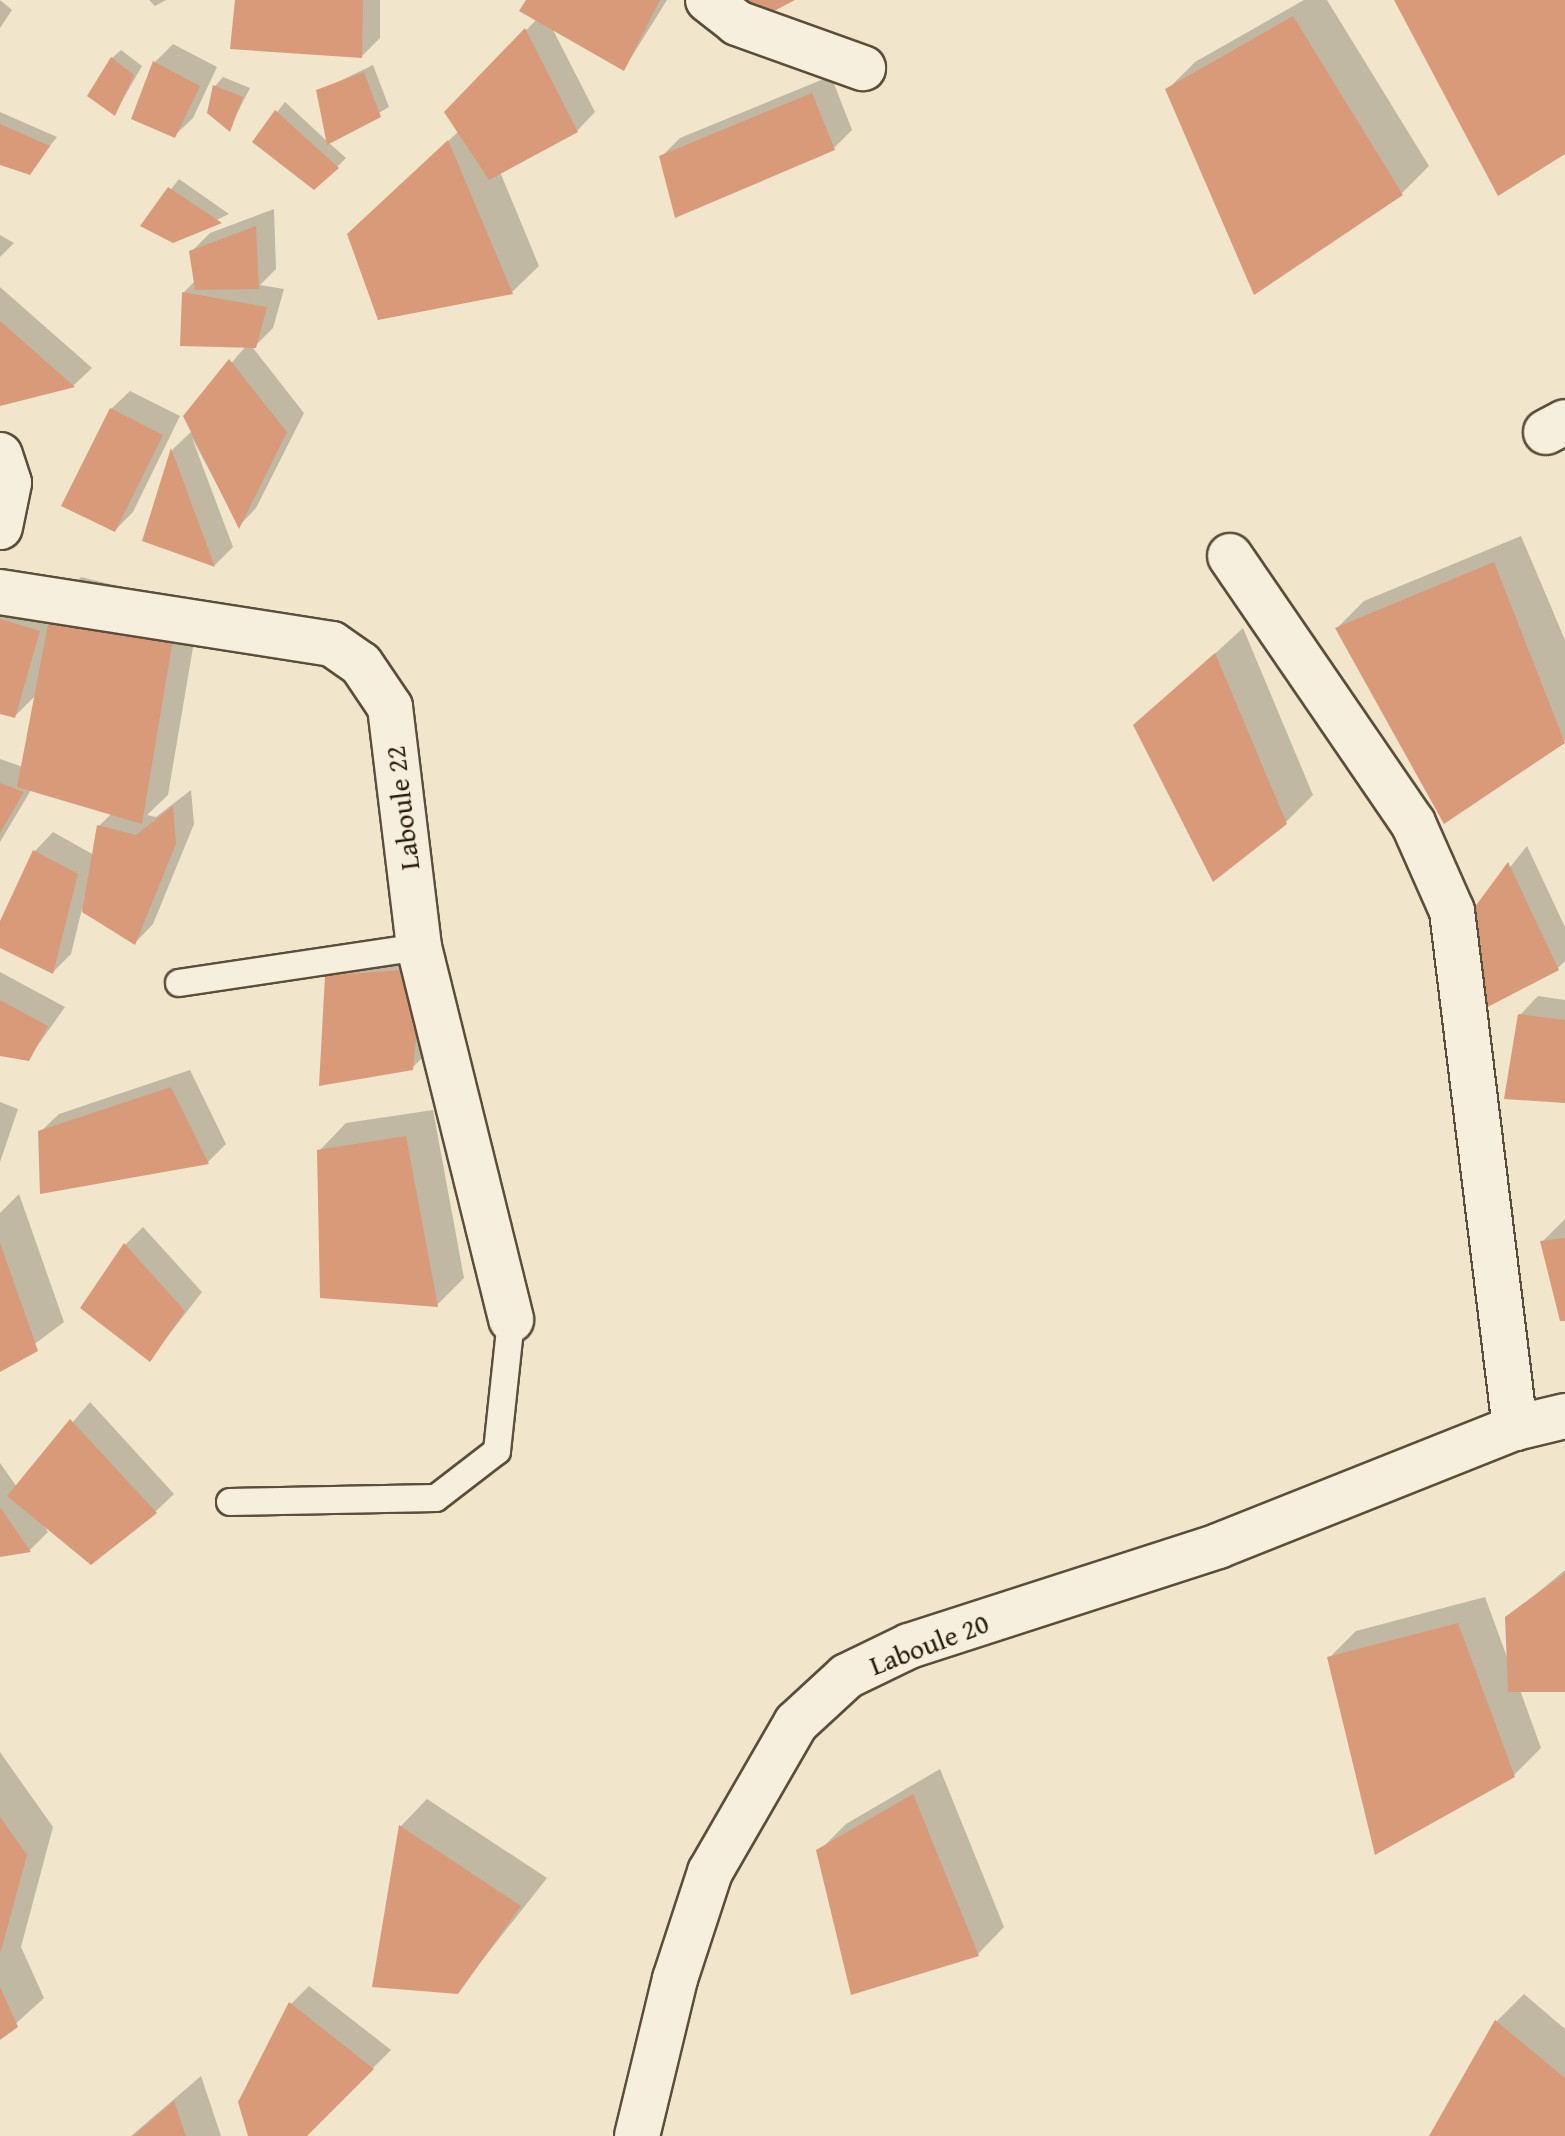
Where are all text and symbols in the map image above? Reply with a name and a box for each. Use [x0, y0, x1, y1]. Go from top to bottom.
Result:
street label: Laboule 22 [378, 744, 426, 872]
street label: Laboule 20 [865, 1606, 993, 1682]

